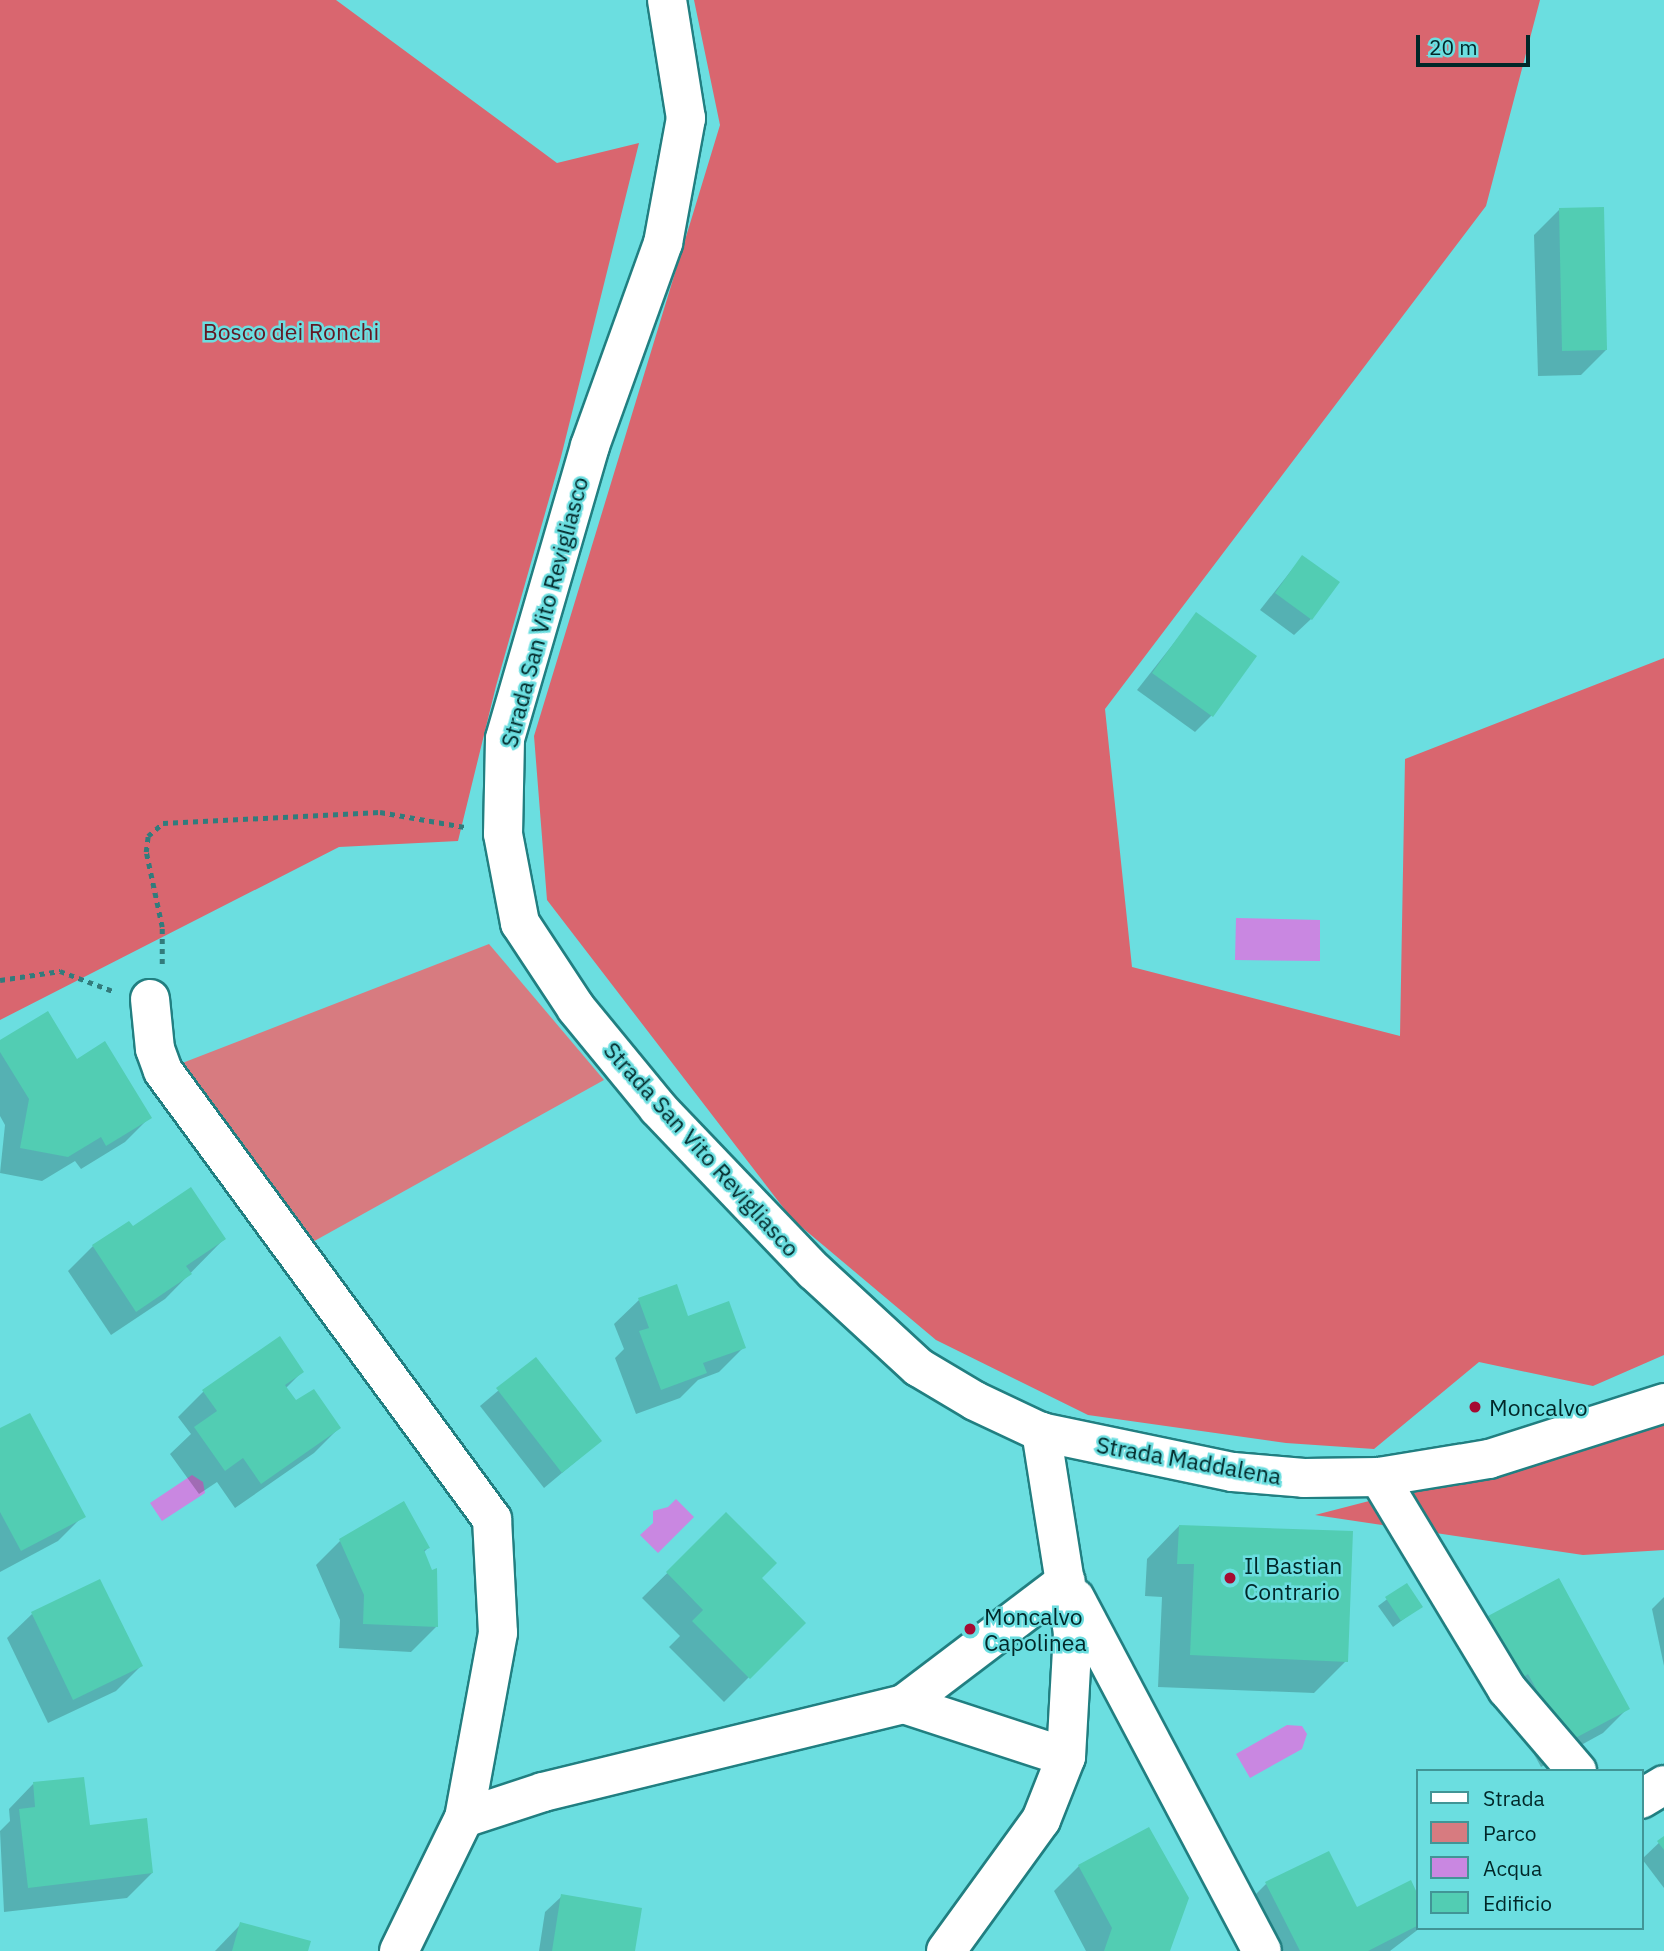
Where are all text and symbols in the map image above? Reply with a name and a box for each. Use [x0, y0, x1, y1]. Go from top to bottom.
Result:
scale bar [1419, 21, 1533, 65]
text: 20 m [1429, 33, 1478, 61]
park label: Bosco dei Ronchi [203, 317, 379, 345]
street label: Strada San Vito Revigliasco [495, 474, 593, 750]
street label: Strada San Vito Revigliasco [598, 1036, 806, 1262]
place label: Moncalvo [1489, 1393, 1588, 1421]
marker: Moncalvo [1467, 1399, 1483, 1415]
street label: Strada Maddalena [1094, 1430, 1284, 1490]
place label: Il Bastian Contrario [1244, 1551, 1342, 1605]
marker: Il Bastian Contrario [1222, 1570, 1238, 1586]
place label: Moncalvo Capolinea [984, 1602, 1087, 1656]
marker: Moncalvo Capolinea [962, 1621, 978, 1637]
legend [1416, 1769, 1643, 1930]
text: Strada [1483, 1784, 1545, 1812]
text: Parco [1483, 1819, 1537, 1847]
text: Acqua [1483, 1854, 1542, 1882]
text: Edificio [1483, 1889, 1552, 1917]

